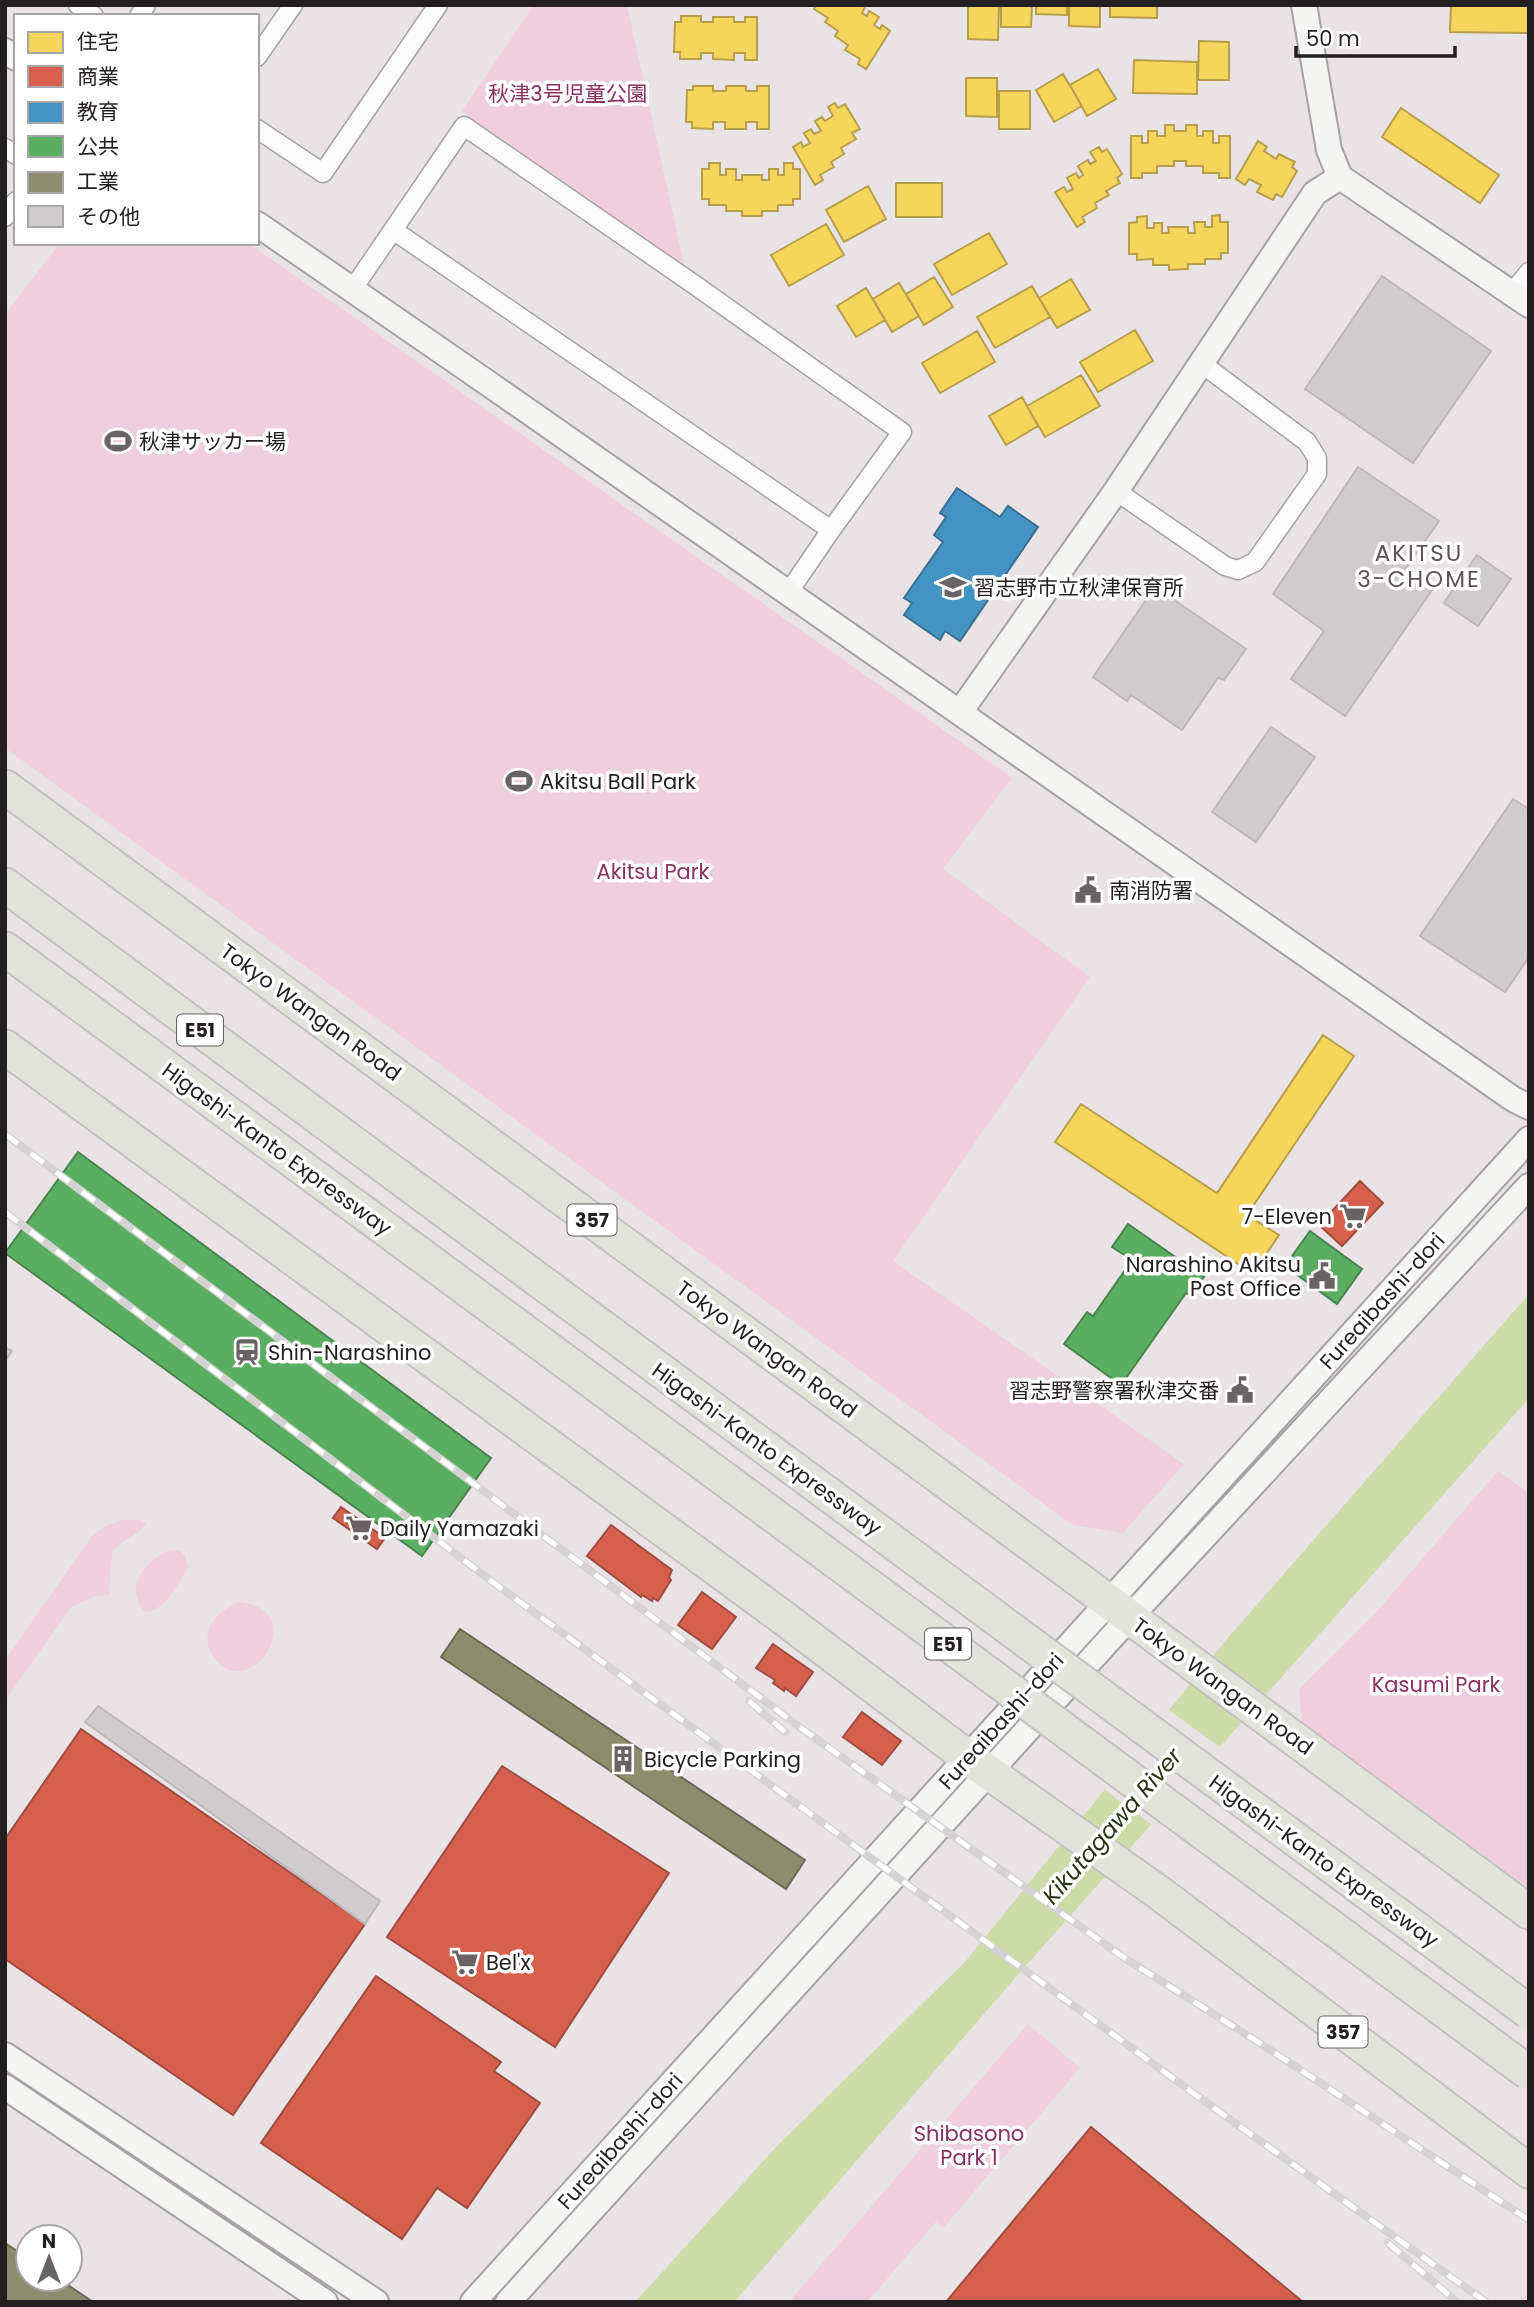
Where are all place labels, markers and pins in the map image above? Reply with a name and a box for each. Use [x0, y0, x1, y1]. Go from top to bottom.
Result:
sports icon: 秋津サッカー場 [103, 426, 133, 456]
place label: 秋津サッカー場 [139, 427, 286, 456]
school or university icon: 習志野市立秋津保育所 [938, 572, 968, 602]
place label: 習志野市立秋津保育所 [974, 573, 1184, 602]
sports icon: Akitsu Ball Park [504, 766, 534, 796]
place label: Akitsu Ball Park [540, 767, 696, 796]
public building icon: 南消防署 [1073, 875, 1103, 905]
place label: 南消防署 [1109, 876, 1193, 905]
supermarket icon: 7-Eleven [1338, 1201, 1368, 1231]
place label: 7-Eleven [1242, 1202, 1332, 1231]
place label: Narashino Akitsu Post Office [1126, 1250, 1301, 1303]
public building icon: Narashino Akitsu Post Office [1307, 1261, 1337, 1291]
station icon: Shin-Narashino [232, 1337, 262, 1367]
place label: Shin-Narashino [268, 1338, 431, 1367]
public building icon: 習志野警察署秋津交番 [1225, 1375, 1255, 1405]
place label: 習志野警察署秋津交番 [1009, 1376, 1219, 1405]
supermarket icon: Daily Yamazaki [344, 1513, 374, 1543]
place label: Daily Yamazaki [380, 1514, 539, 1543]
building icon: Bicycle Parking [608, 1744, 638, 1774]
place label: Bicycle Parking [644, 1745, 801, 1774]
supermarket icon: Bel'x [450, 1947, 480, 1977]
place label: Bel'x [486, 1948, 530, 1977]

